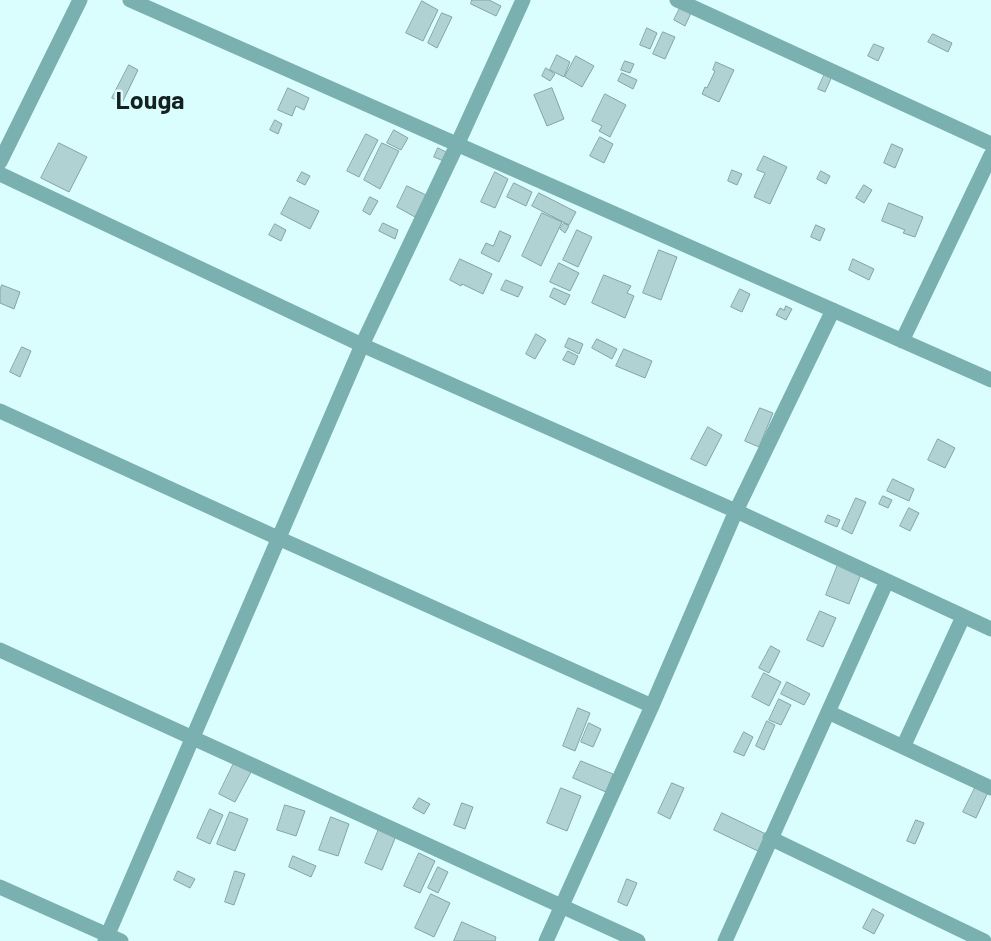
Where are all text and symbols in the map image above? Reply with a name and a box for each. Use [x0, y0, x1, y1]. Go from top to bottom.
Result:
district label: Louga [116, 86, 184, 116]

